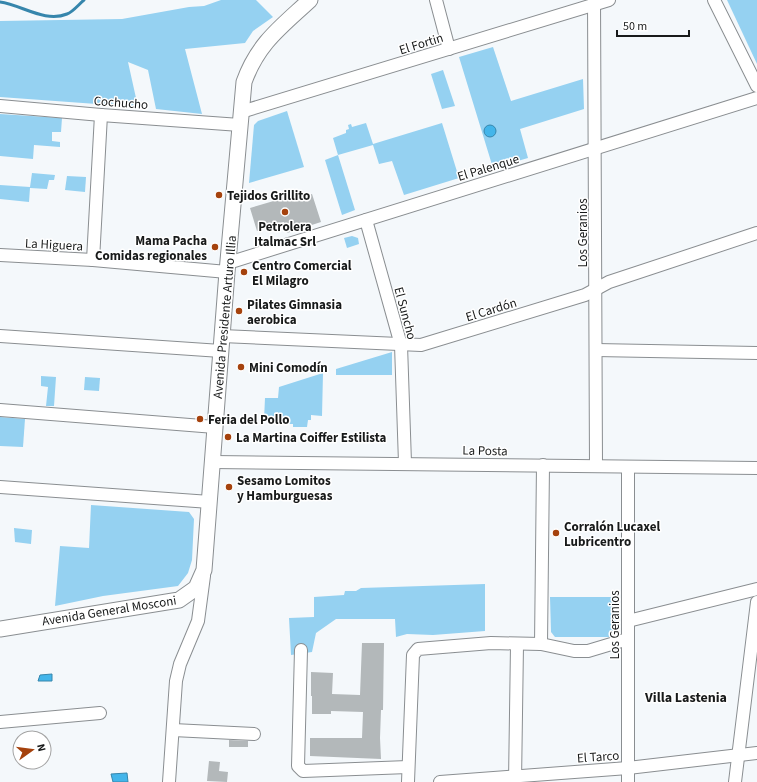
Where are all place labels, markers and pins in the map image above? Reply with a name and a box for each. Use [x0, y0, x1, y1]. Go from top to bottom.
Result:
place label: Tejidos Grillito [227, 187, 310, 205]
marker: Tejidos Grillito [214, 190, 224, 200]
marker: Petrolera Italmac Srl [280, 207, 290, 217]
place label: Petrolera Italmac Srl [254, 218, 316, 251]
place label: Mama Pacha Comidas regionales [95, 232, 207, 265]
marker: Mama Pacha Comidas regionales [210, 242, 220, 252]
place label: Centro Comercial El Milagro [252, 257, 352, 290]
marker: Centro Comercial El Milagro [239, 267, 249, 277]
place label: Pilates Gimnasia aerobica [247, 296, 342, 329]
marker: Pilates Gimnasia aerobica [234, 306, 244, 316]
place label: Mini Comodín [249, 359, 328, 377]
marker: Mini Comodín [236, 362, 246, 372]
place label: Feria del Pollo [208, 411, 289, 429]
marker: Feria del Pollo [195, 414, 205, 424]
place label: La Martina Coiffer Estilista [236, 429, 387, 447]
marker: La Martina Coiffer Estilista [223, 432, 233, 442]
place label: Sesamo Lomitos y Hamburguesas [237, 472, 333, 505]
marker: Sesamo Lomitos y Hamburguesas [224, 482, 234, 492]
place label: Corralón Lucaxel Lubricentro [564, 518, 660, 551]
marker: Corralón Lucaxel Lubricentro [551, 528, 561, 538]

